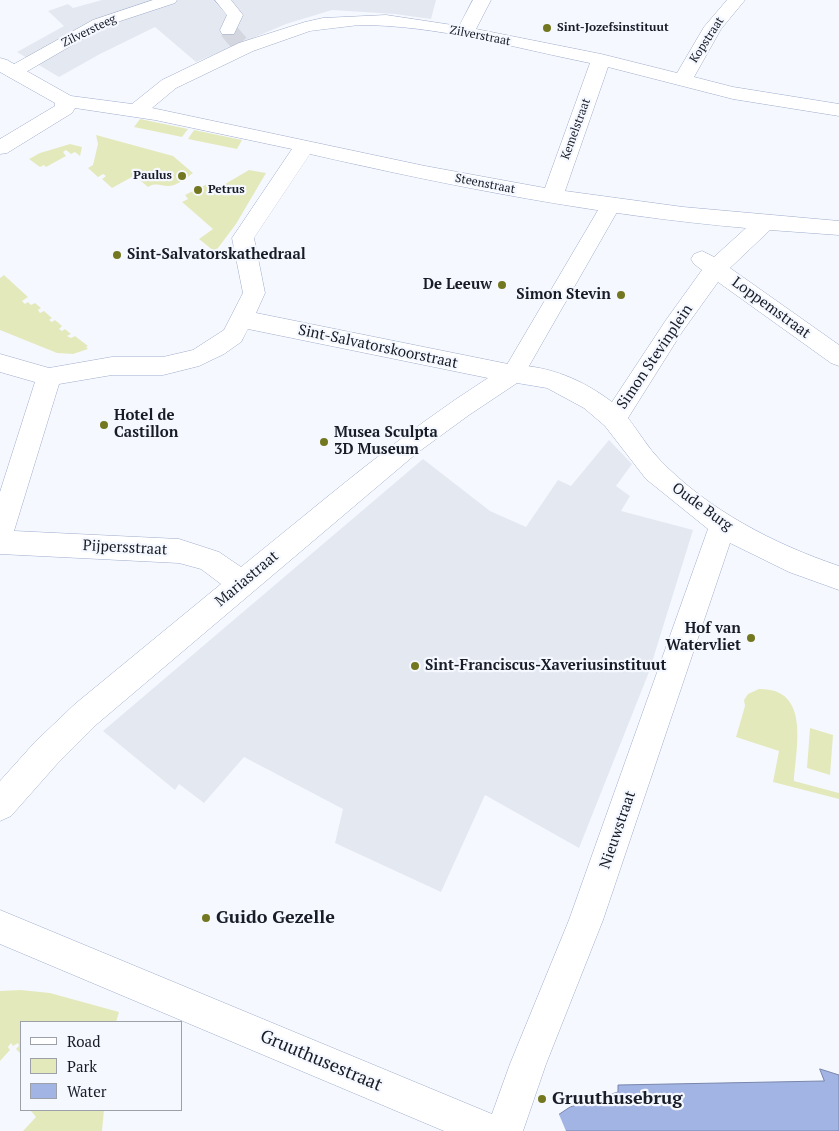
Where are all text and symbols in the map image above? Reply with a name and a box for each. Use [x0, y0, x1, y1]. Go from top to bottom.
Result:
street label: Zilversteeg [59, 12, 119, 50]
street label: Kopstraat [687, 15, 727, 65]
place label: Sint-Jozefsinstituut [557, 21, 669, 35]
marker: Sint-Jozefsinstituut [541, 22, 553, 34]
street label: Zilverstraat [448, 23, 512, 49]
street label: Kemelstraat [558, 96, 594, 162]
place label: Paulus [133, 169, 172, 183]
marker: Paulus [176, 170, 188, 182]
street label: Steenstraat [454, 171, 516, 197]
place label: Petrus [208, 183, 245, 197]
marker: Petrus [192, 184, 204, 196]
place label: Sint-Salvatorskathedraal [127, 246, 306, 264]
marker: Sint-Salvatorskathedraal [111, 249, 123, 261]
street label: Loppemstraat [728, 274, 814, 342]
place label: De Leeuw [423, 276, 492, 294]
marker: De Leeuw [496, 279, 508, 291]
place label: Simon Stevin [516, 286, 611, 304]
marker: Simon Stevin [615, 289, 627, 301]
street label: Simon Stevinplein [613, 301, 697, 413]
street label: Sint-Salvatorskoorstraat [297, 321, 459, 373]
place label: Hotel de Castillon [114, 407, 178, 442]
marker: Hotel de Castillon [98, 419, 110, 431]
place label: Musea Sculpta 3D Museum [334, 424, 438, 459]
marker: Musea Sculpta 3D Museum [318, 436, 330, 448]
street label: Oude Burg [668, 479, 736, 535]
street label: Pijpersstraat [82, 537, 168, 559]
street label: Mariastraat [212, 547, 282, 611]
place label: Hof van Watervliet [665, 620, 741, 655]
marker: Hof van Watervliet [745, 632, 757, 644]
place label: Sint-Franciscus-Xaveriusinstituut [425, 657, 666, 675]
marker: Sint-Franciscus-Xaveriusinstituut [409, 660, 421, 672]
street label: Nieuwstraat [596, 789, 640, 871]
place label: Guido Gezelle [216, 907, 335, 929]
marker: Guido Gezelle [200, 912, 212, 924]
legend [20, 1021, 182, 1111]
street label: Gruuthusestraat [257, 1026, 385, 1096]
text: Road [67, 1031, 100, 1051]
text: Park [67, 1056, 97, 1076]
text: Water [67, 1081, 106, 1101]
place label: Gruuthusebrug [552, 1088, 682, 1110]
marker: Gruuthusebrug [536, 1093, 548, 1105]

